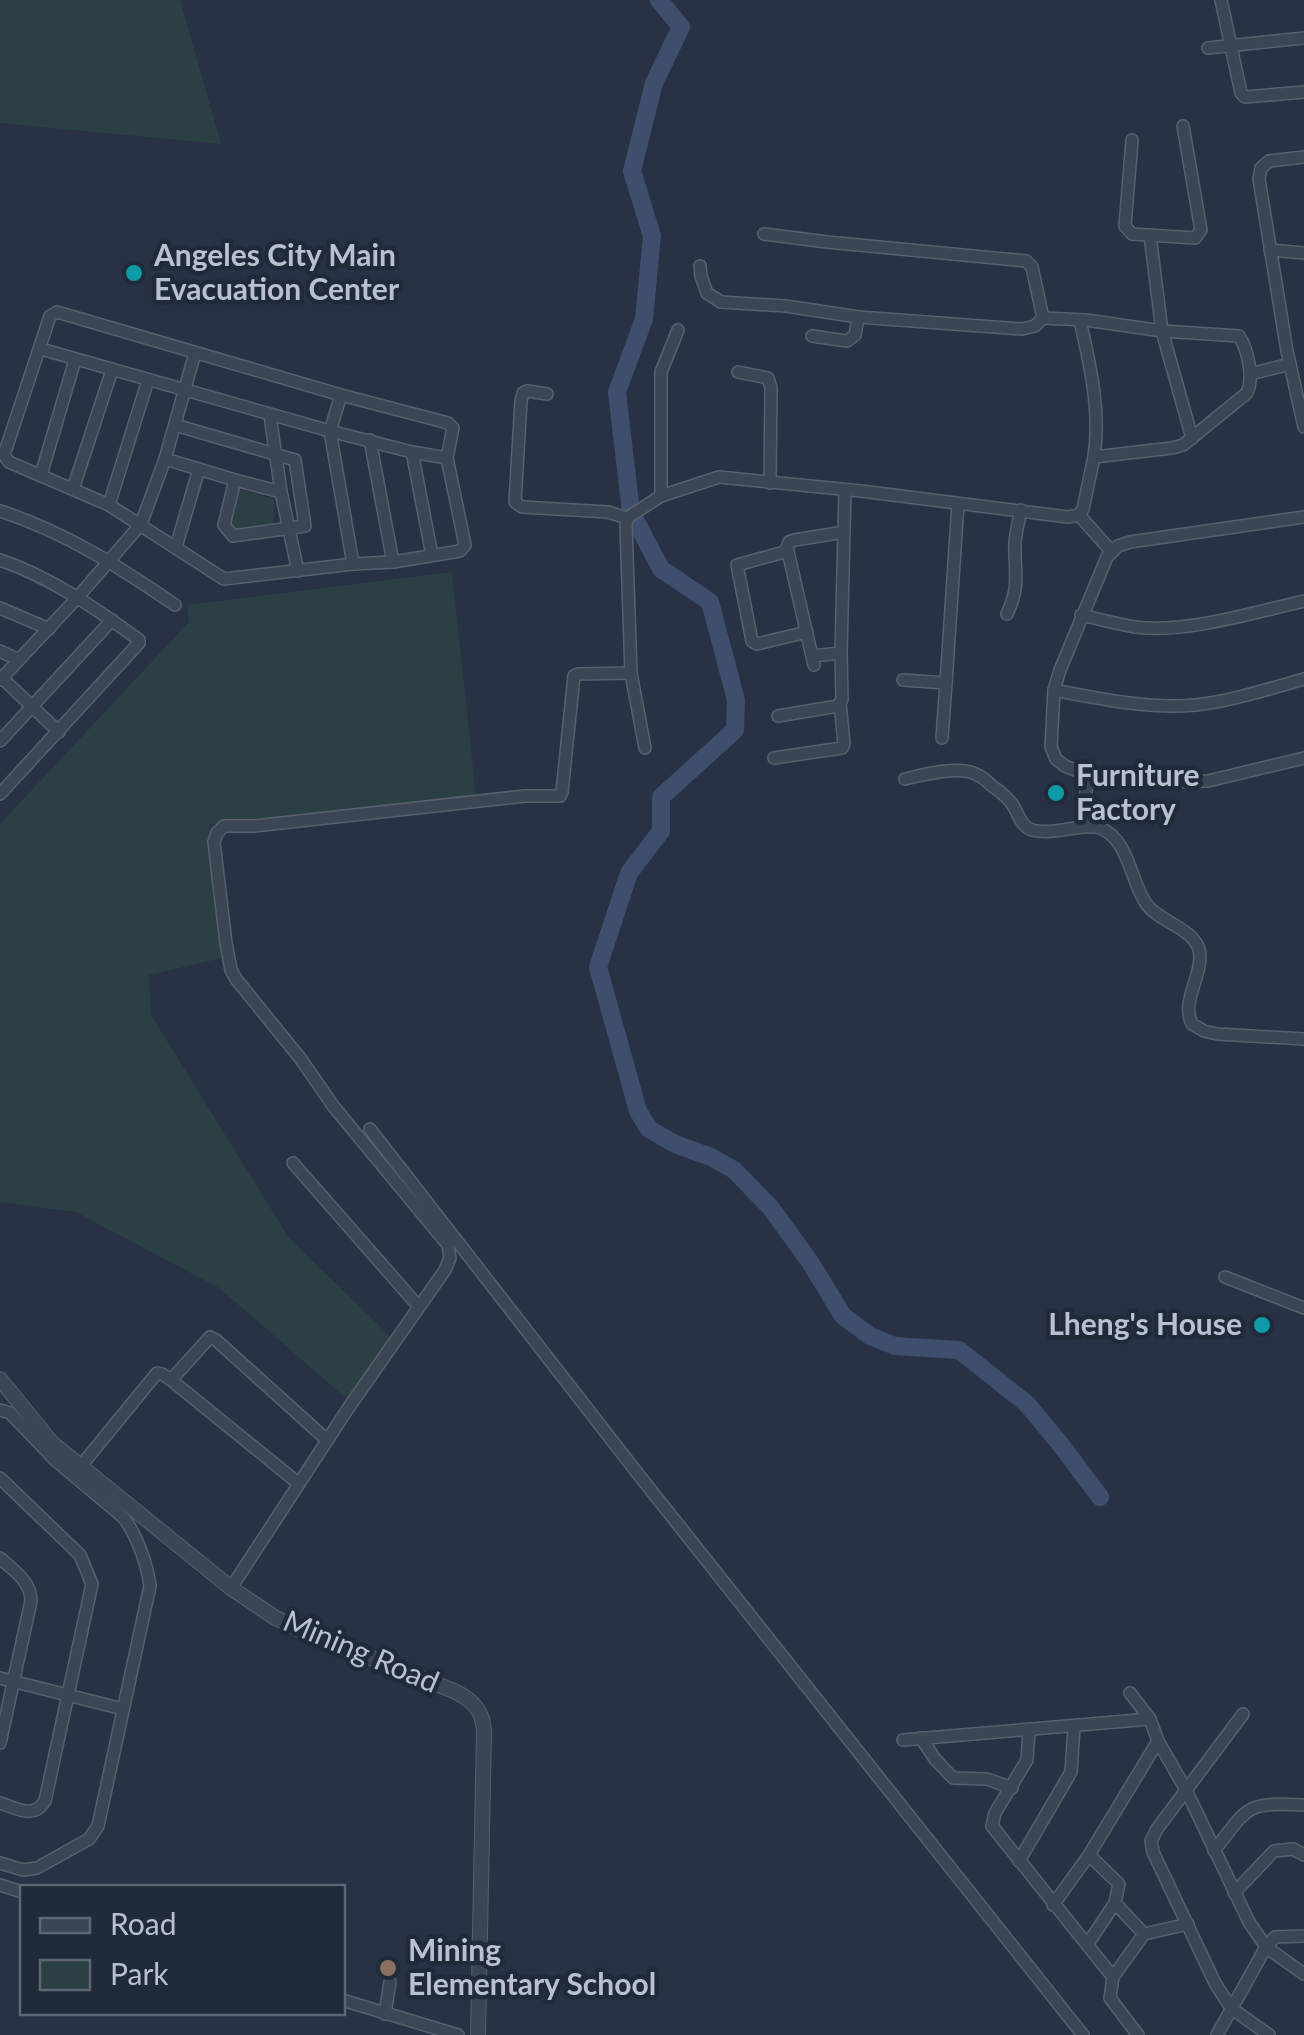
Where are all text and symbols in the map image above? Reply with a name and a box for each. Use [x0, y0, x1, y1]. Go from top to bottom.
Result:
place label: Angeles City Main Evacuation Center [153, 236, 400, 306]
marker: Angeles City Main Evacuation Center [123, 262, 145, 284]
place label: Furniture Factory [1076, 756, 1199, 826]
marker: Furniture Factory [1045, 782, 1067, 804]
place label: Lheng's House [1048, 1305, 1242, 1341]
marker: Lheng's House [1251, 1314, 1273, 1336]
street label: Mining Road [279, 1601, 445, 1699]
legend [20, 1885, 345, 2015]
text: Road [110, 1905, 177, 1941]
place label: Mining Elementary School [408, 1931, 656, 2001]
text: Park [110, 1955, 169, 1991]
marker: Mining Elementary School [377, 1957, 399, 1979]

